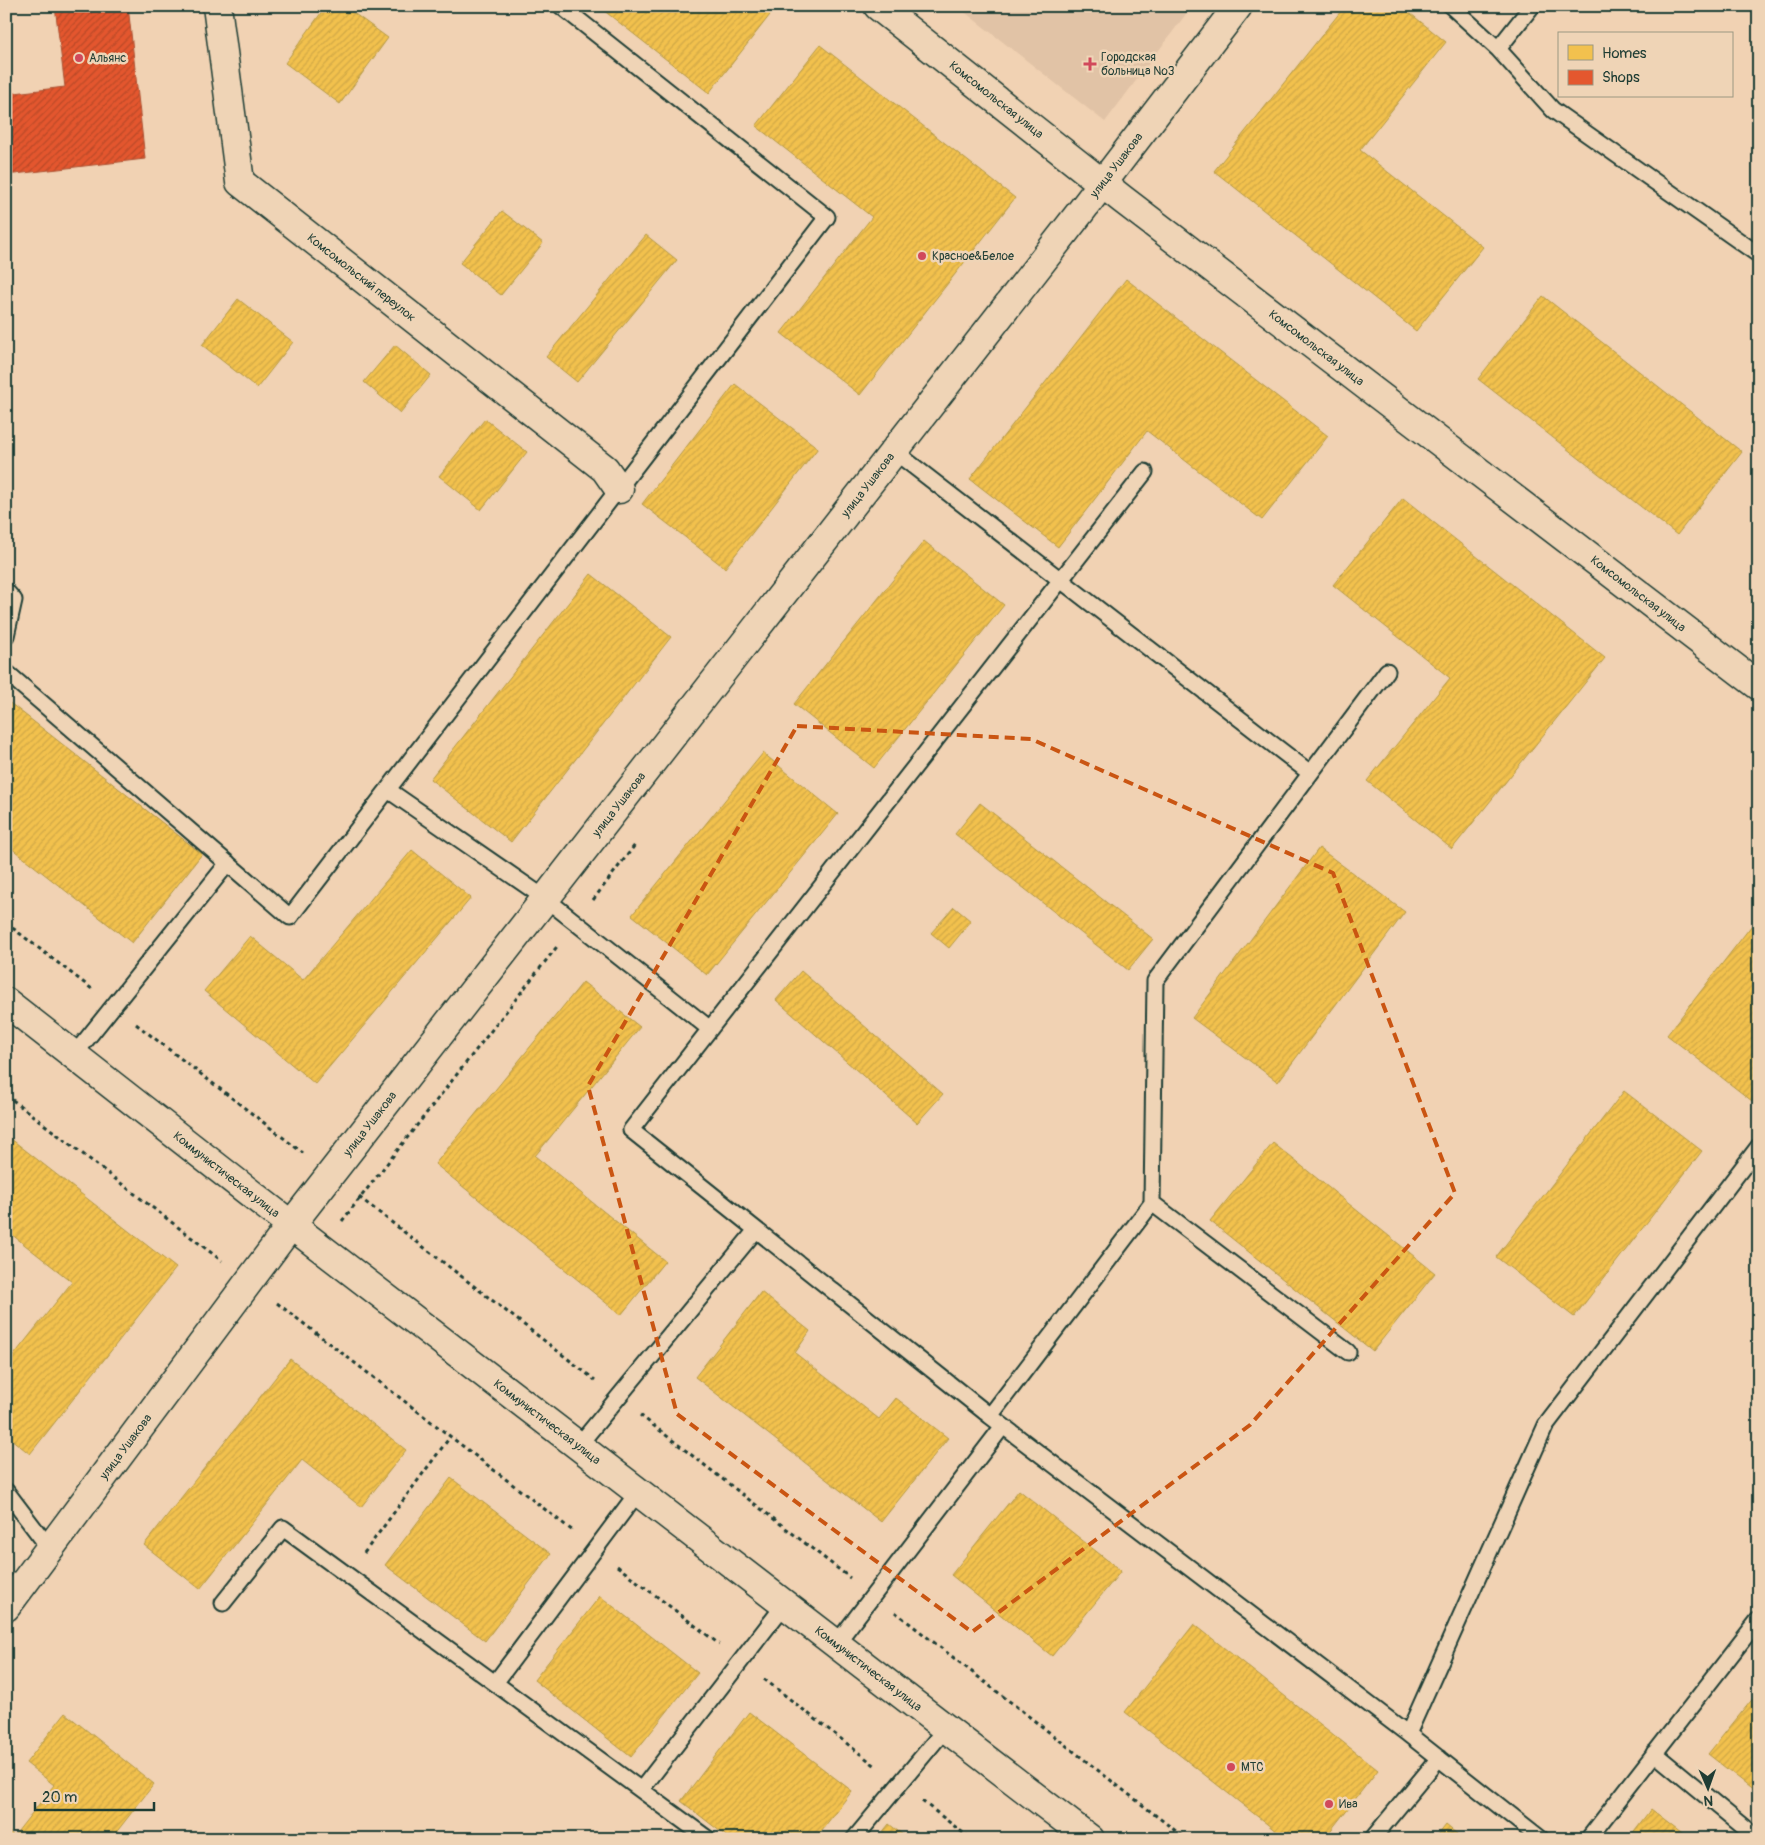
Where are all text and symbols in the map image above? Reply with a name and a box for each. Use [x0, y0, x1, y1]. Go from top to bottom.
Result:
legend [1558, 32, 1732, 98]
text: Homes [1602, 44, 1647, 63]
place label: Городская больница №3 [1101, 50, 1175, 79]
place label: Альянс [89, 51, 126, 66]
marker: Альянс [73, 52, 85, 64]
marker: Городская больница №3 [1083, 57, 1097, 71]
street label: Комсомольская улица [946, 58, 1047, 142]
text: Shops [1602, 68, 1640, 87]
street label: улица Ушакова [1087, 130, 1147, 202]
street label: Комсомольский переулок [304, 231, 418, 325]
place label: Красное&Белое [932, 249, 1014, 264]
marker: Красное&Белое [916, 250, 928, 262]
street label: Комсомольская улица [1266, 307, 1367, 390]
street label: улица Ушакова [838, 449, 898, 521]
street label: Комсомольская улица [1587, 553, 1689, 636]
street label: улица Ушакова [589, 769, 649, 841]
street label: улица Ушакова [340, 1088, 400, 1160]
street label: Коммунистическая улица [170, 1129, 283, 1221]
street label: Коммунистическая улица [490, 1376, 604, 1468]
street label: улица Ушакова [96, 1411, 156, 1484]
street label: Коммунистическая улица [812, 1623, 925, 1715]
place label: МТС [1241, 1760, 1264, 1775]
marker: МТС [1225, 1761, 1237, 1773]
north arrow [1682, 1762, 1732, 1812]
scale bar [35, 1780, 154, 1812]
text: 20 m [42, 1788, 77, 1807]
text: N [1703, 1792, 1713, 1809]
place label: Ива [1339, 1797, 1358, 1812]
marker: Ива [1323, 1798, 1335, 1810]

